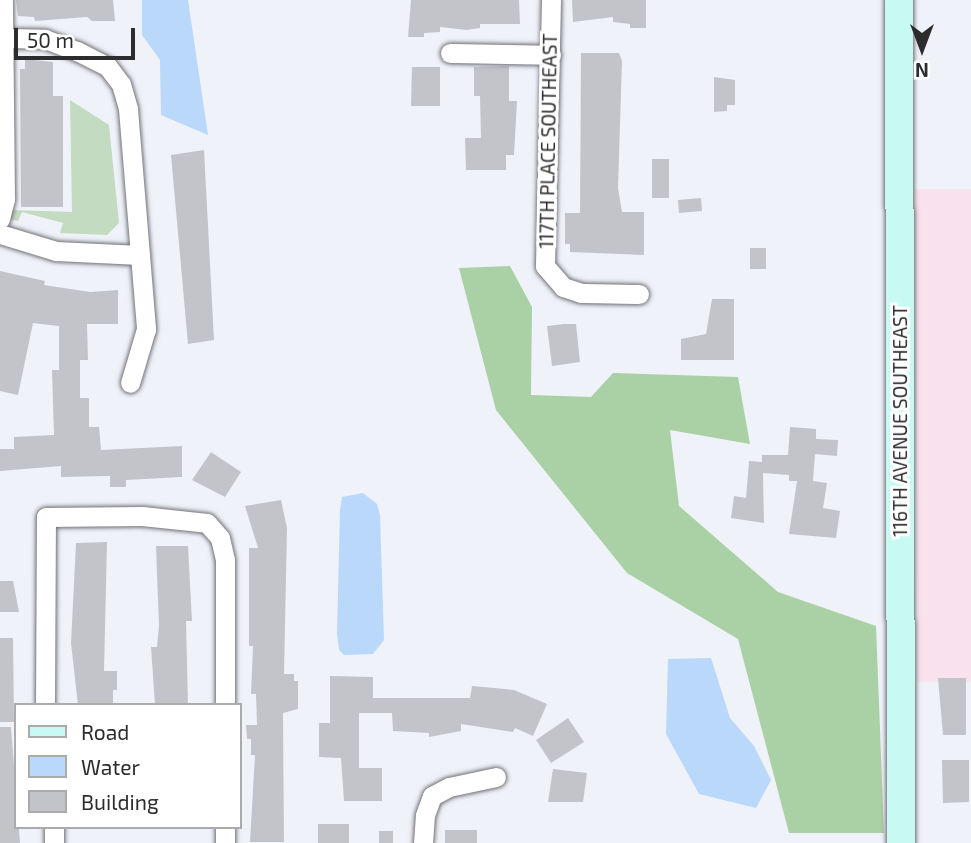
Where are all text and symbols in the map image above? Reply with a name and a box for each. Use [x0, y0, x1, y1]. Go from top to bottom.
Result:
scale bar [18, 14, 138, 58]
north arrow [887, 14, 957, 84]
text: 50 m [27, 27, 74, 52]
street label: 117TH PLACE SOUTHEAST [535, 33, 561, 249]
text: N [915, 59, 929, 82]
street label: 116TH AVENUE SOUTHEAST [889, 305, 911, 537]
legend [14, 703, 242, 829]
text: Road [81, 719, 129, 744]
text: Water [81, 754, 140, 779]
text: Building [81, 789, 159, 814]

